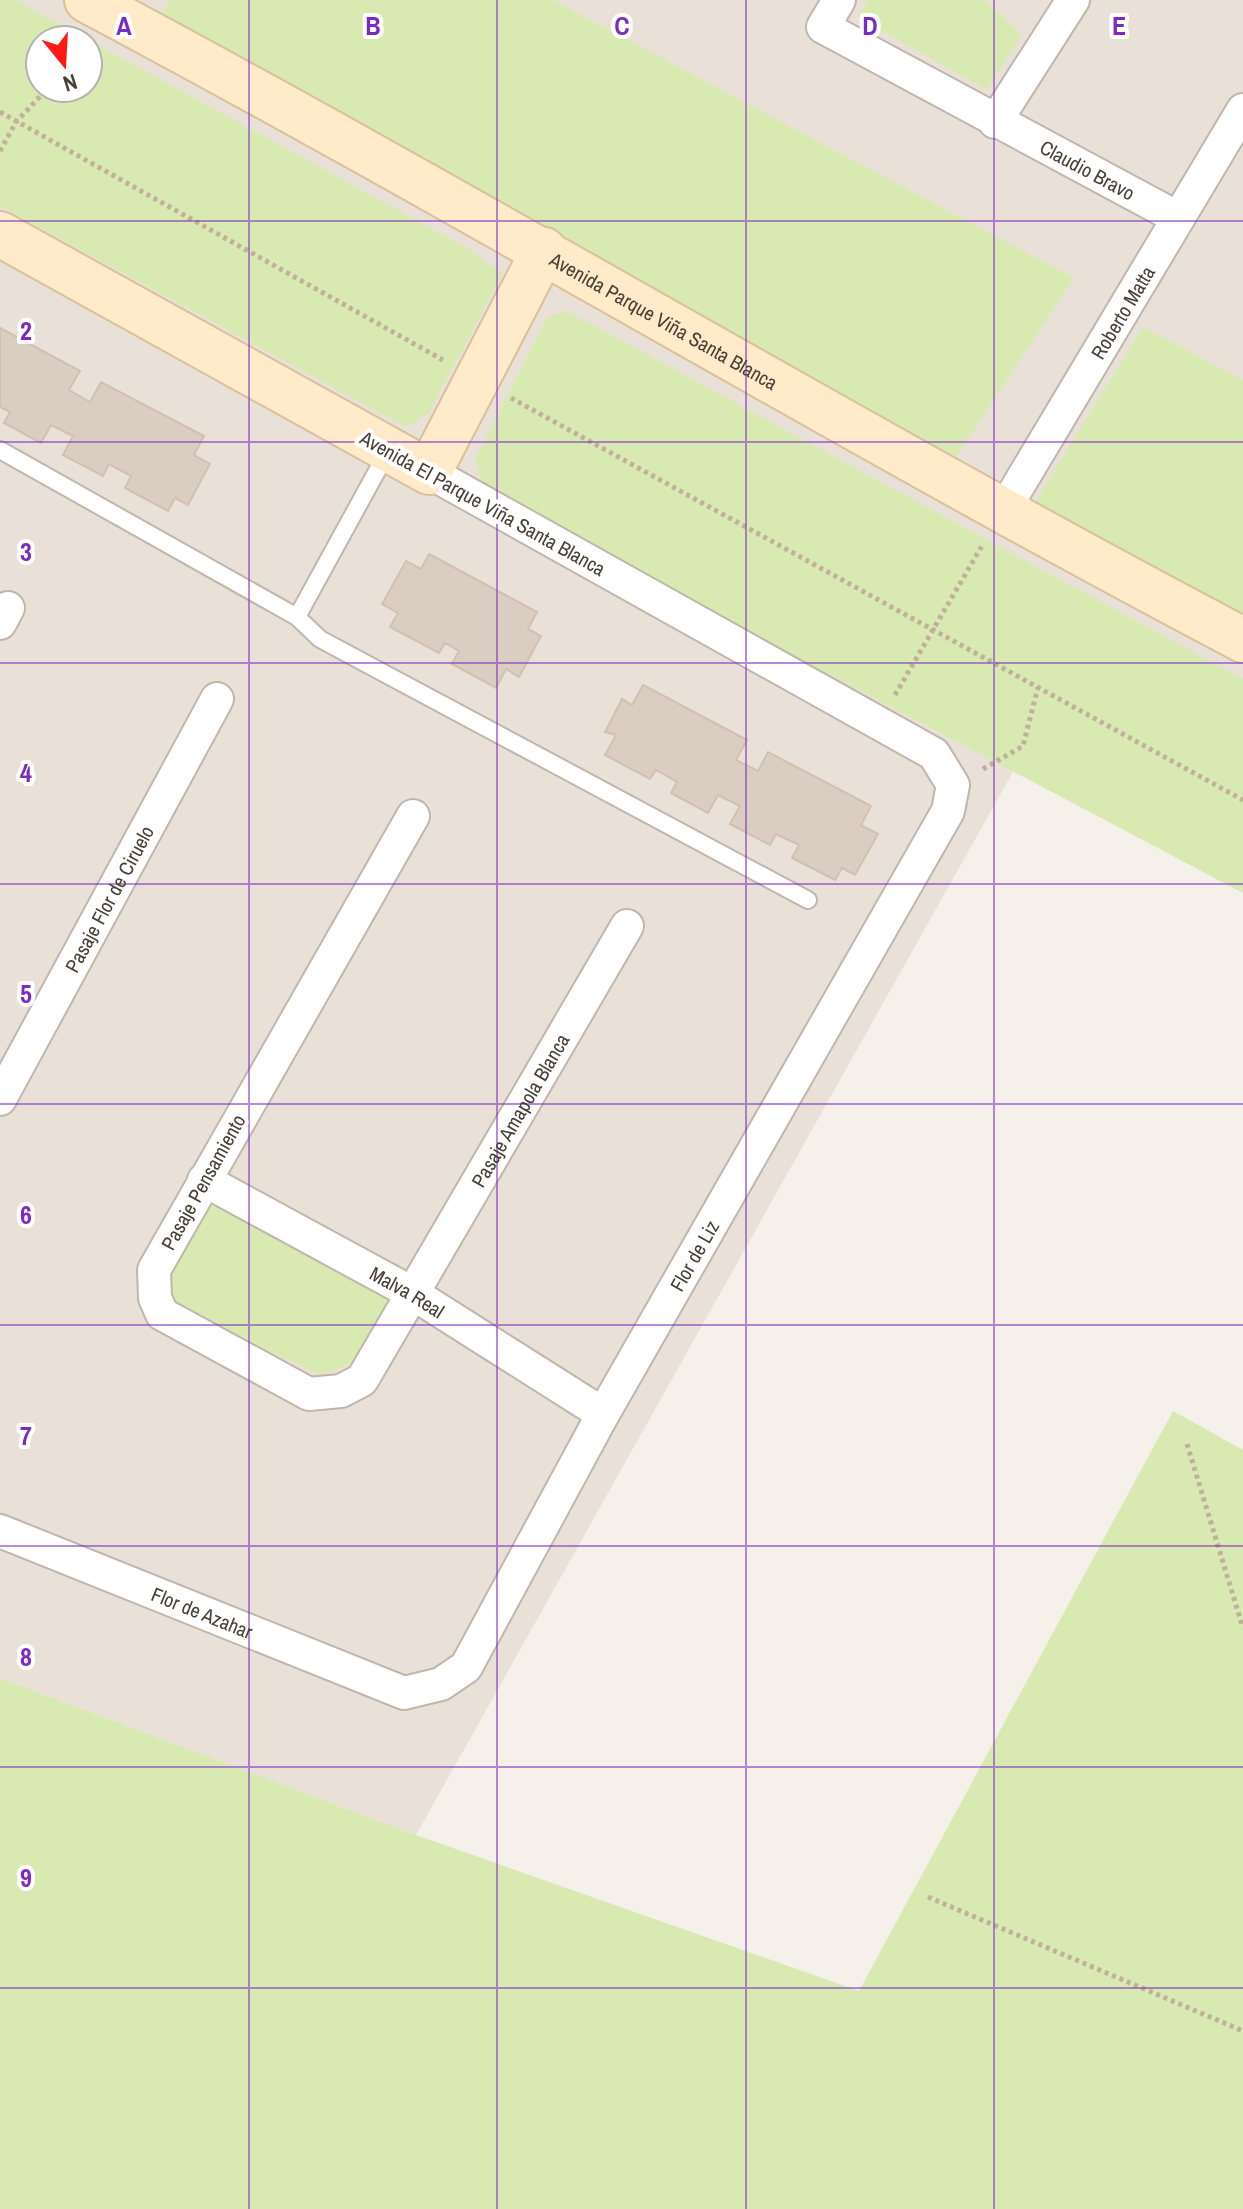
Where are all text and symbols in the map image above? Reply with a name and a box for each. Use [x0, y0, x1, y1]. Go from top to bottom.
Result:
text: A [116, 8, 132, 43]
text: B [365, 8, 381, 43]
text: C [614, 8, 630, 43]
text: D [862, 8, 878, 43]
text: E [1112, 8, 1126, 43]
north arrow [24, 24, 104, 104]
text: N [59, 67, 81, 99]
street label: Claudio Bravo [1036, 133, 1140, 206]
street label: Avenida Parque Viña Santa Blanca [544, 245, 783, 396]
street label: Roberto Matta [1084, 261, 1160, 364]
text: 2 [20, 313, 32, 348]
street label: Avenida El Parque Viña Santa Blanca [355, 424, 611, 582]
text: 3 [20, 534, 32, 569]
text: 4 [20, 755, 32, 790]
street label: Pasaje Flor de Ciruelo [58, 820, 160, 977]
text: 5 [20, 976, 32, 1011]
street label: Pasaje Amapola Blanca [464, 1028, 575, 1192]
street label: Pasaje Pensamiento [155, 1109, 251, 1255]
text: 6 [20, 1197, 32, 1232]
street label: Flor de Liz [663, 1215, 725, 1296]
street label: Malva Real [365, 1259, 450, 1324]
text: 7 [20, 1418, 32, 1453]
street label: Flor de Azahar [148, 1580, 257, 1645]
text: 8 [20, 1639, 32, 1674]
text: 9 [20, 1860, 32, 1895]

